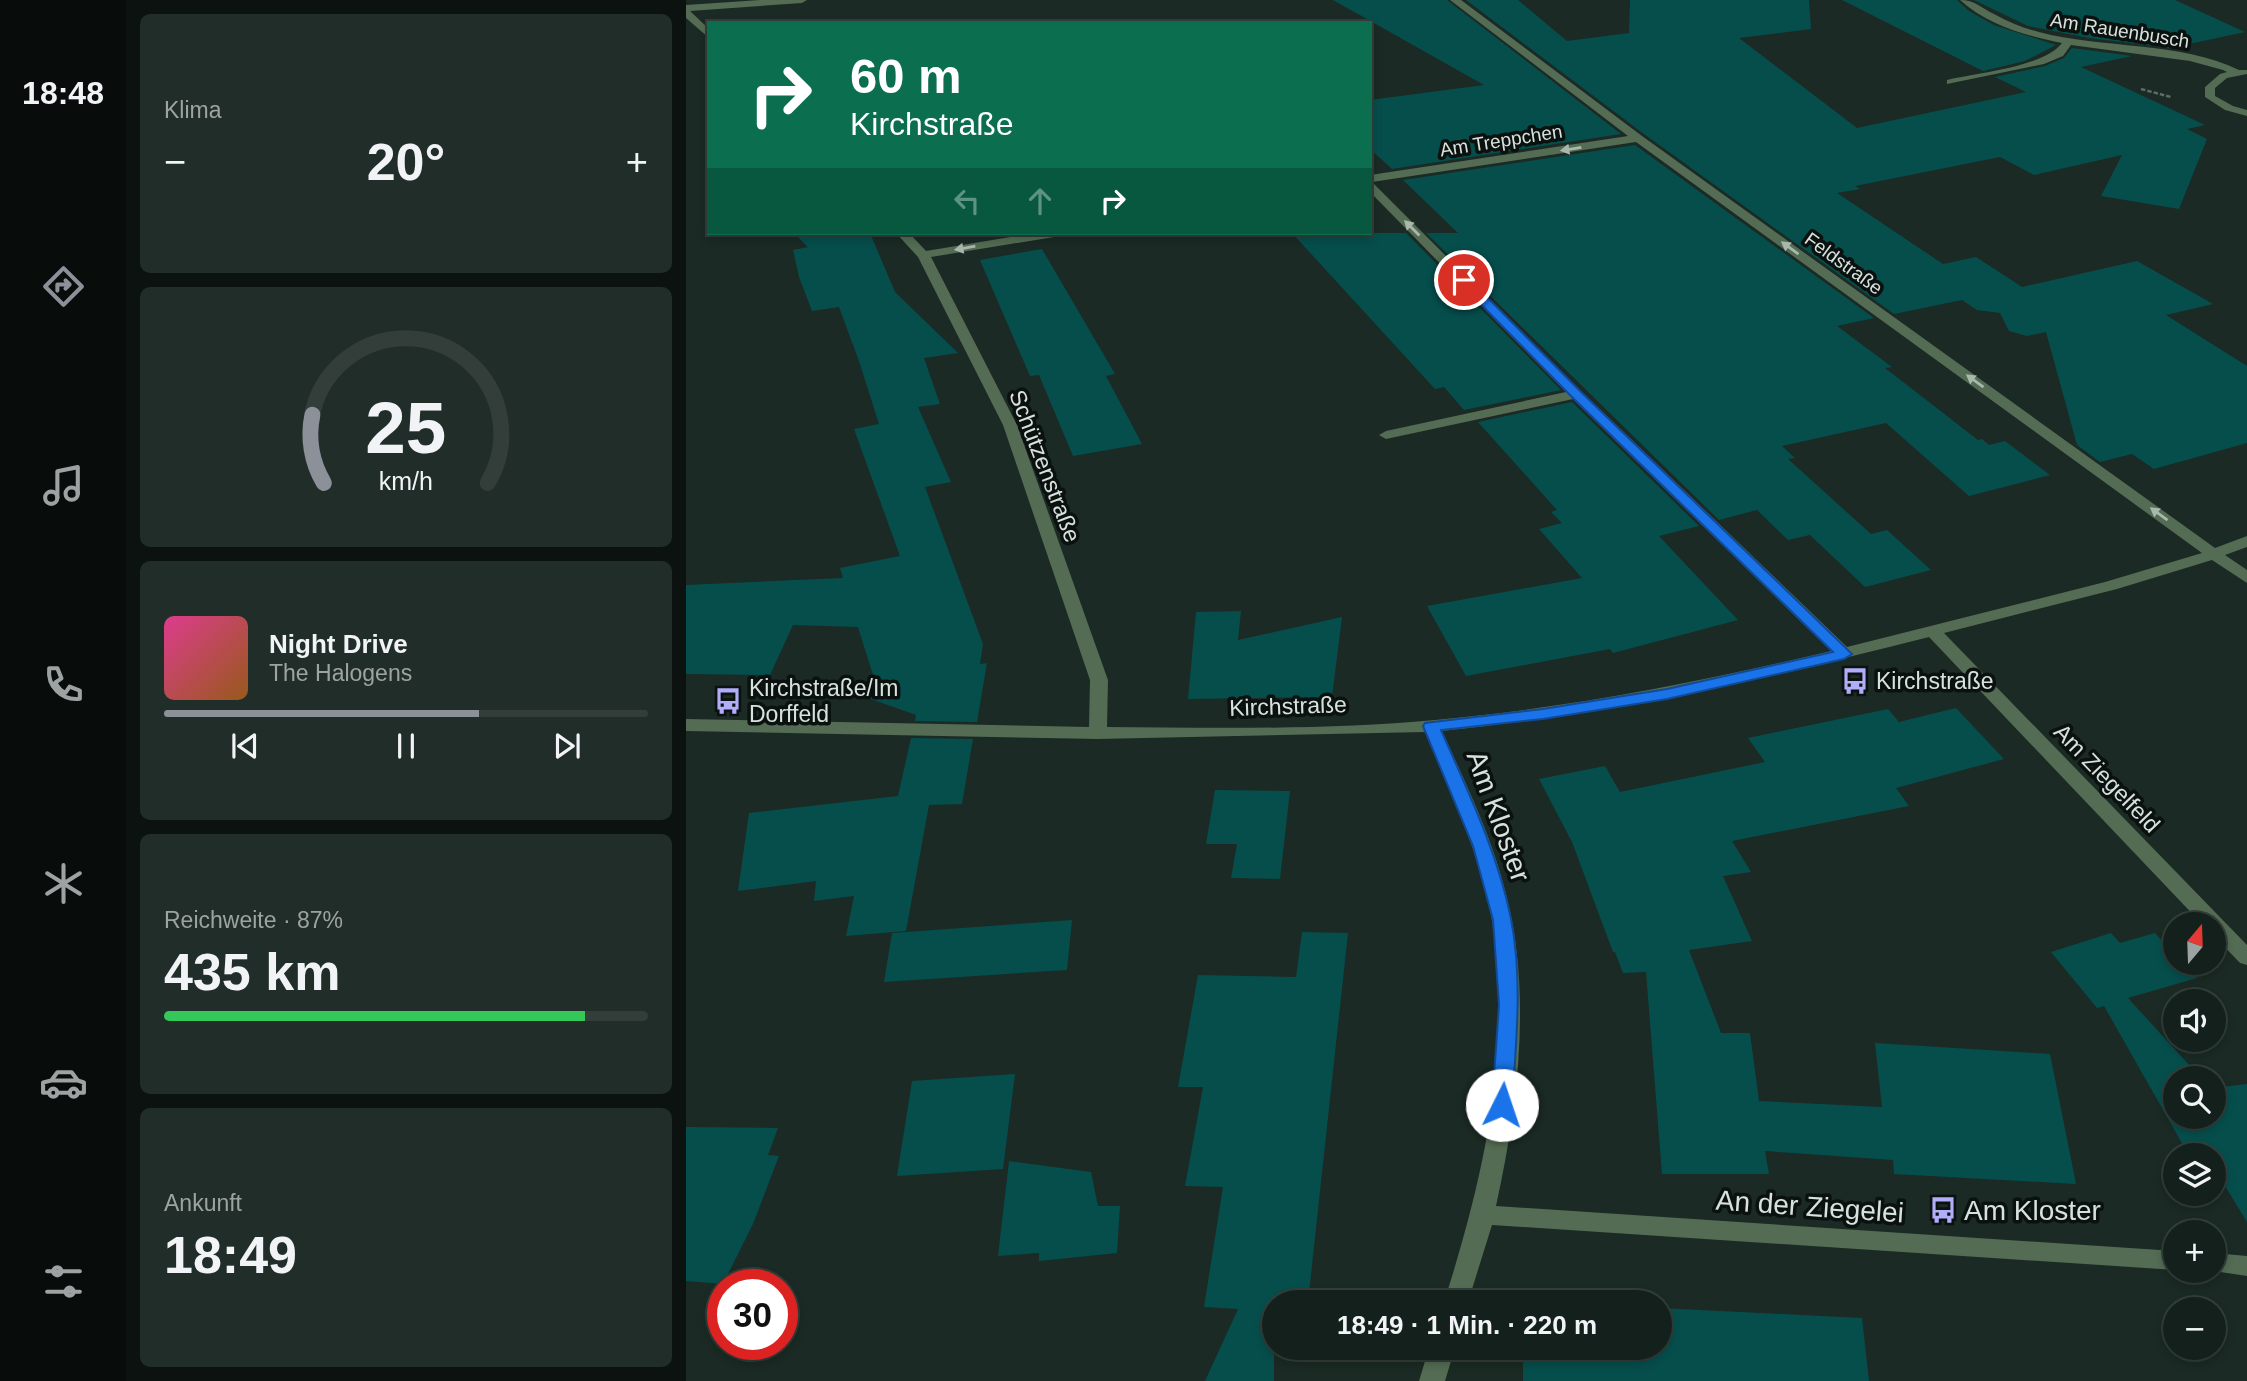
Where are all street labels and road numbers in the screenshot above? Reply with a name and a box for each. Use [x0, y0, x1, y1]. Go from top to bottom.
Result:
street label: Am Rauenbusch [2049, 9, 2191, 52]
street label: Am Treppchen [1438, 120, 1564, 161]
street label: Feldstraße [1801, 228, 1887, 299]
street label: Schützenstraße [1004, 386, 1086, 546]
street label: Kirchstraße [1229, 691, 1347, 721]
street label: Am Ziegelfeld [2049, 718, 2165, 838]
street label: Am Kloster [1461, 747, 1537, 886]
street label: An der Ziegelei [1715, 1184, 1905, 1229]

